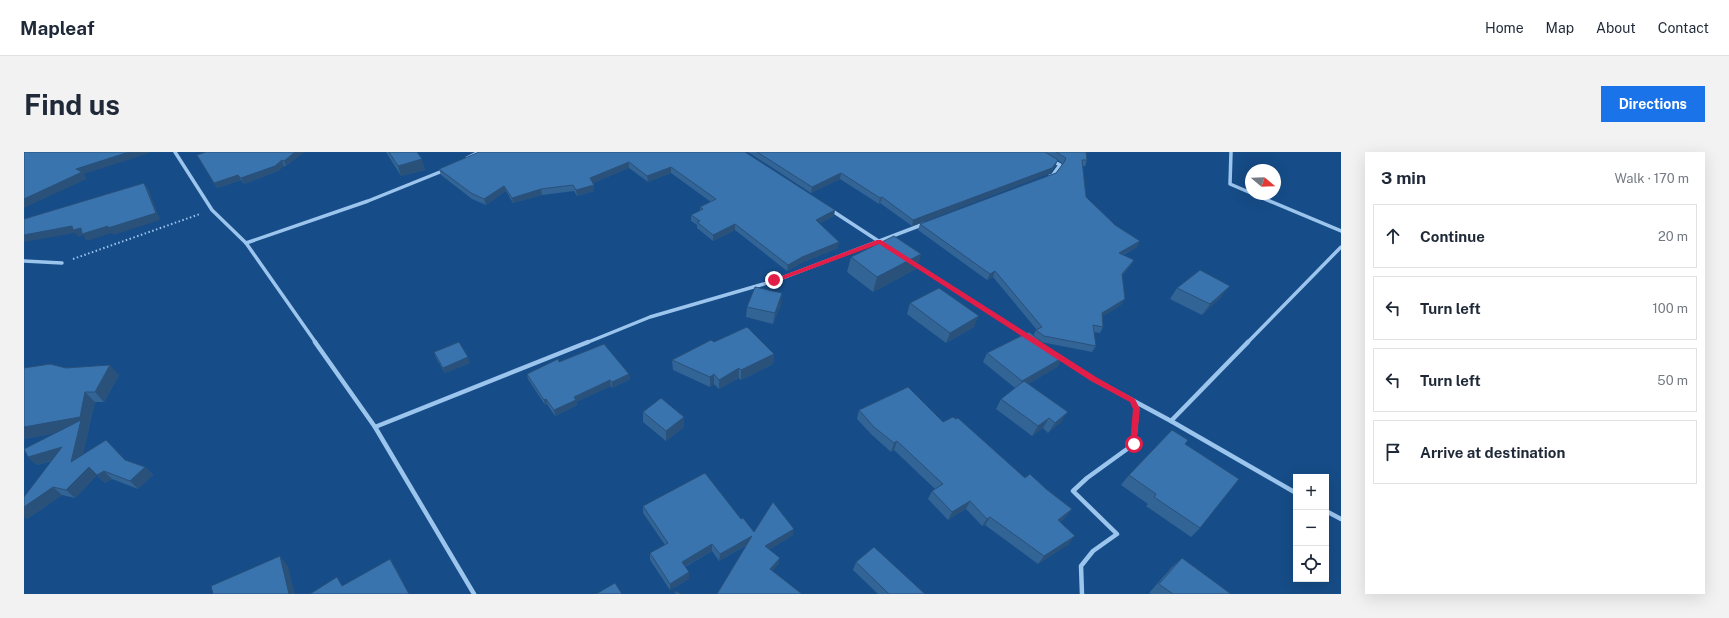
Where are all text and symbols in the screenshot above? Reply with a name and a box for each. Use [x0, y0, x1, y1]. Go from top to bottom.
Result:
text: Mapleaf [20, 17, 94, 39]
text: Home [1485, 20, 1524, 36]
text: Map [1546, 20, 1574, 36]
text: About [1596, 20, 1636, 36]
text: Contact [1658, 20, 1709, 36]
button: Directions [1601, 86, 1705, 122]
text: Find us [24, 88, 120, 121]
north arrow [1245, 164, 1281, 200]
text: 3 min [1381, 168, 1426, 188]
text: Walk · 170 m [1614, 171, 1689, 186]
icon: ahead [1382, 225, 1404, 247]
text: Continue [1420, 228, 1485, 245]
text: 20 m [1658, 229, 1688, 244]
route end [765, 271, 783, 289]
icon: left [1382, 297, 1404, 319]
text: Turn left [1420, 300, 1481, 317]
text: 100 m [1652, 301, 1688, 316]
icon: left [1382, 369, 1404, 391]
text: Turn left [1420, 372, 1481, 389]
text: 50 m [1657, 373, 1688, 388]
route start [1125, 435, 1143, 453]
icon: arrive [1382, 441, 1404, 463]
text: Arrive at destination [1420, 444, 1565, 461]
map controls [1293, 474, 1329, 582]
button: + [1293, 474, 1329, 510]
button: − [1293, 510, 1329, 546]
button: locate [1293, 546, 1329, 582]

